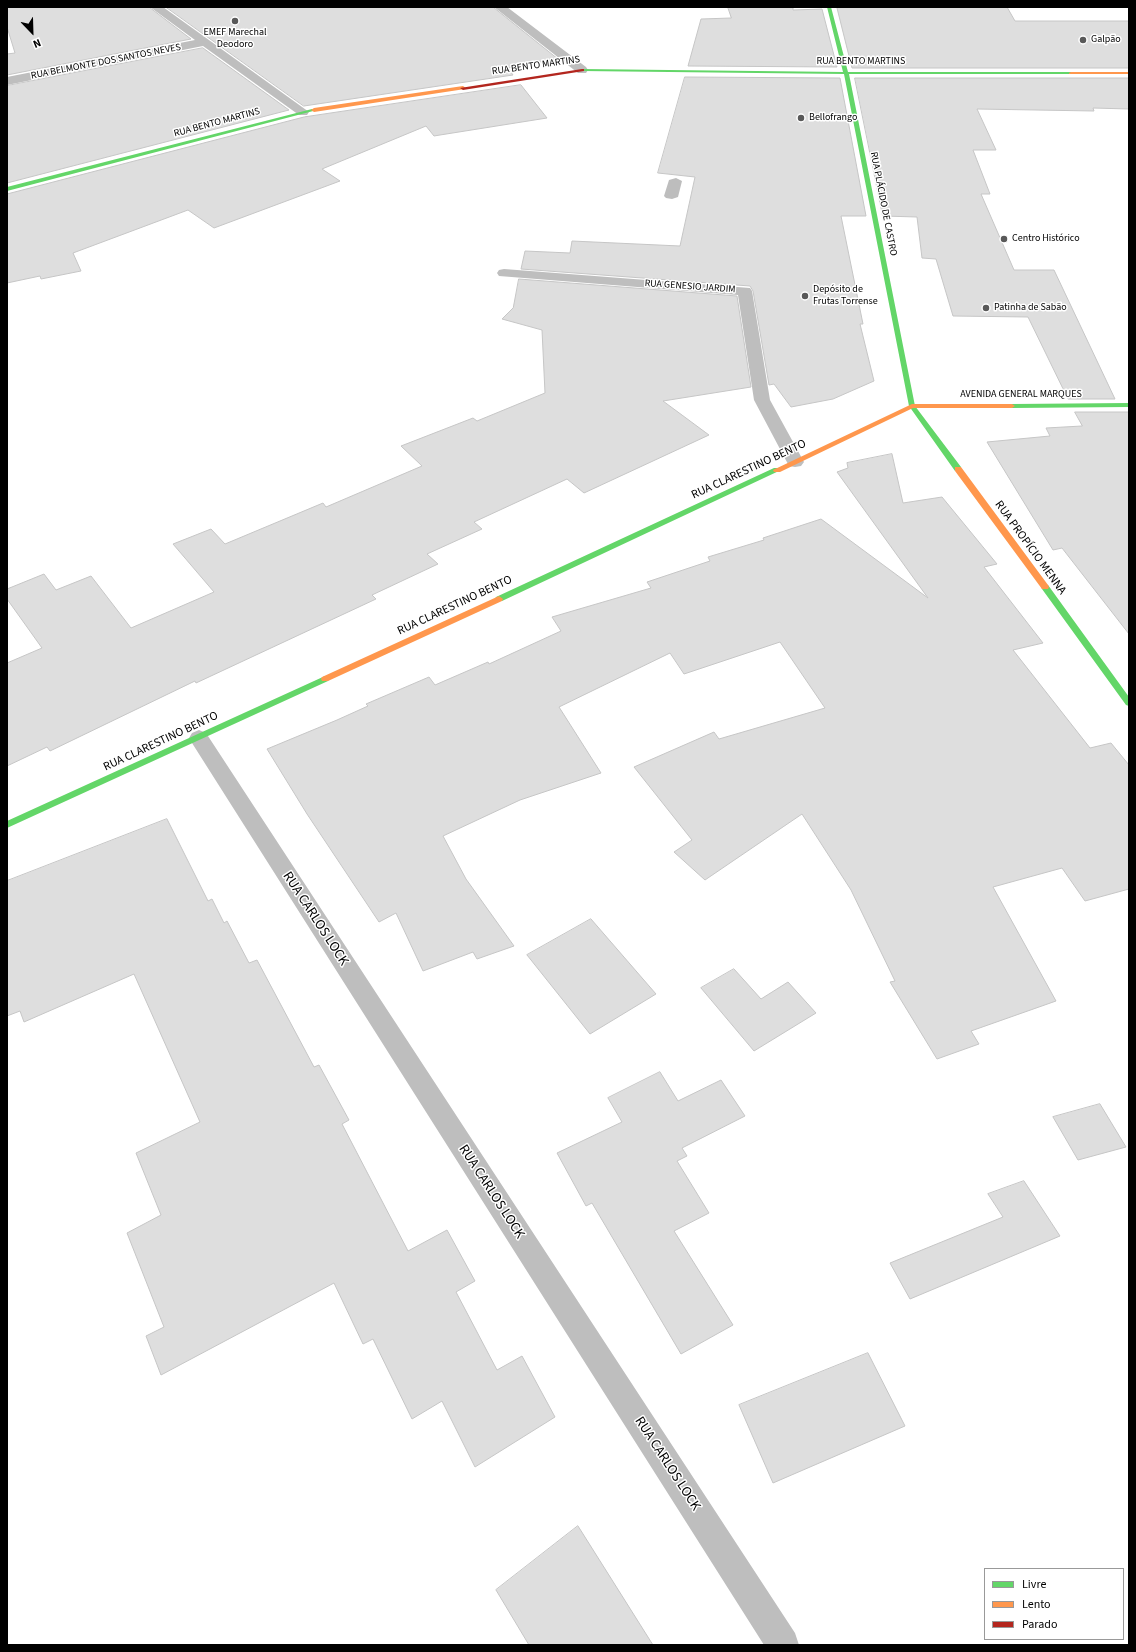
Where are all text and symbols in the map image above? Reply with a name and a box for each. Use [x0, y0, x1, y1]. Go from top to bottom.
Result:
north arrow [12, 12, 52, 52]
marker: EMEF Marechal Deodoro [230, 16, 240, 26]
place label: EMEF Marechal Deodoro [204, 27, 266, 50]
place label: Galpão [1091, 34, 1121, 46]
marker: Galpão [1078, 35, 1088, 45]
street label: RUA BELMONTE DOS SANTOS NEVES [30, 42, 182, 82]
street label: RUA BENTO MARTINS [491, 54, 581, 78]
street label: RUA BENTO MARTINS [817, 56, 905, 68]
street label: RUA BENTO MARTINS [173, 106, 261, 140]
place label: Bellofrango [809, 112, 857, 124]
marker: Bellofrango [796, 113, 806, 123]
street label: RUA PLÁCIDO DE CASTRO [867, 151, 899, 257]
place label: Centro Histórico [1012, 233, 1080, 245]
marker: Centro Histórico [999, 234, 1009, 244]
street label: RUA GENESIO JARDIM [644, 278, 736, 296]
place label: Depósito de Frutas Torrense [813, 284, 878, 308]
marker: Depósito de Frutas Torrense [800, 291, 810, 301]
place label: Patinha de Sabão [994, 302, 1067, 314]
marker: Patinha de Sabão [981, 303, 991, 313]
street label: AVENIDA GENERAL MARQUES [960, 389, 1082, 401]
street label: RUA CLARESTINO BENTO [689, 437, 809, 503]
street label: RUA PROPÍCIO MENNA [991, 498, 1069, 598]
street label: RUA CLARESTINO BENTO [395, 573, 515, 639]
street label: RUA CLARESTINO BENTO [101, 709, 221, 775]
street label: RUA CARLOS LOCK [278, 869, 352, 969]
street label: RUA CARLOS LOCK [454, 1142, 528, 1242]
street label: RUA CARLOS LOCK [630, 1414, 704, 1514]
legend [984, 1568, 1124, 1640]
text: Livre [1022, 1576, 1046, 1593]
text: Lento [1022, 1596, 1051, 1613]
text: Parado [1022, 1616, 1057, 1633]

